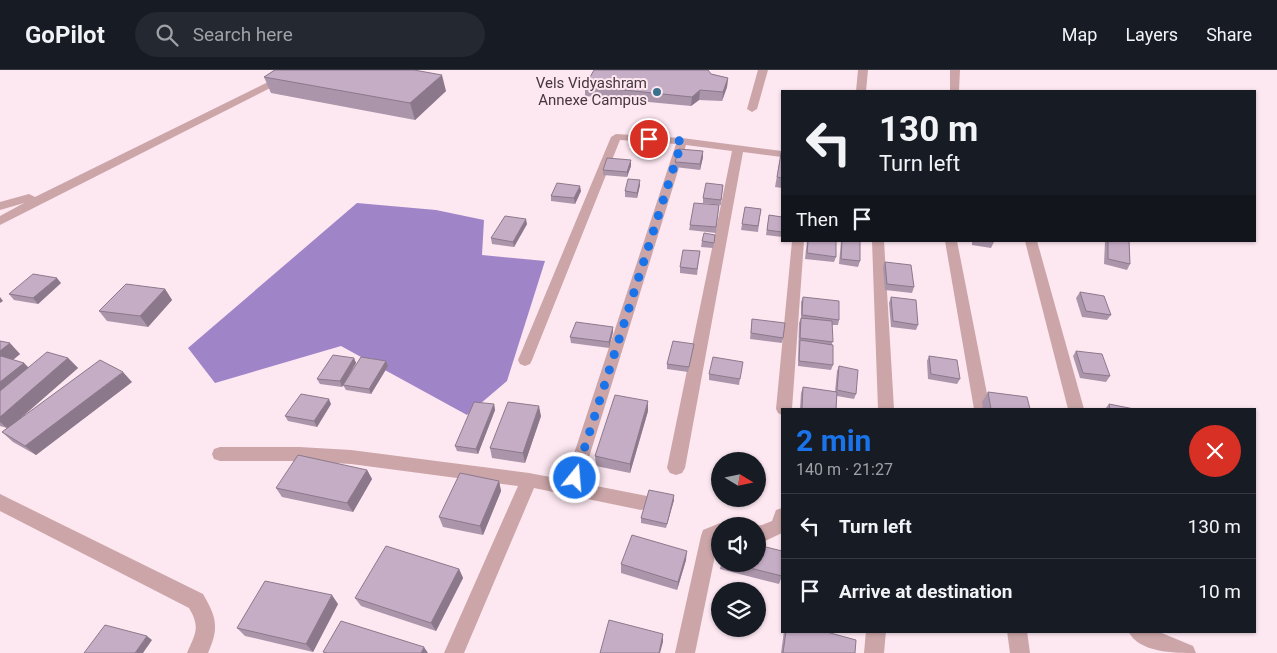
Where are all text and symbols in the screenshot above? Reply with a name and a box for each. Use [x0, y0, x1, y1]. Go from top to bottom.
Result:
search box [135, 12, 485, 57]
text: GoPilot [25, 21, 105, 49]
icon: search [153, 21, 181, 49]
text: Search here [193, 23, 293, 46]
text: Map [1062, 24, 1097, 45]
text: Layers [1125, 24, 1178, 45]
text: Share [1206, 24, 1252, 45]
place label: Vels Vidyashram Annexe Campus [536, 74, 647, 109]
marker: Vels Vidyashram Annexe Campus [651, 86, 663, 98]
text: 130 m [879, 109, 978, 150]
icon: left [796, 110, 861, 175]
pin [628, 118, 670, 160]
icon: arrive [635, 125, 663, 153]
text: Turn left [879, 151, 960, 176]
icon: arrive [848, 205, 876, 233]
text: Then [796, 208, 838, 231]
text: 2 min [796, 423, 871, 458]
button: close [1189, 425, 1241, 477]
position arrow [548, 451, 600, 503]
north arrow [711, 452, 766, 508]
map controls [711, 452, 766, 637]
text: 140 m · 21:27 [796, 460, 893, 479]
icon: left [796, 512, 824, 540]
text: Turn left [839, 515, 912, 538]
text: 130 m [1188, 515, 1241, 538]
button: sound [711, 517, 766, 572]
icon: arrive [796, 577, 824, 605]
text: Arrive at destination [839, 580, 1012, 603]
text: 10 m [1198, 580, 1241, 603]
button: layers [711, 582, 766, 637]

